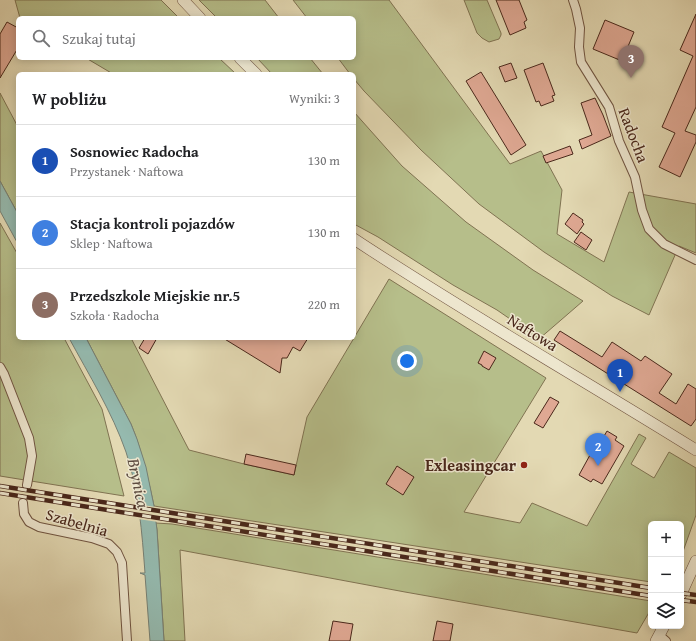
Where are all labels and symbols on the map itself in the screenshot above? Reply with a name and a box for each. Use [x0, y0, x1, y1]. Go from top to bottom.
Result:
pin: 3 [618, 45, 644, 78]
street label: Radocha [613, 104, 656, 166]
street label: Naftowa [503, 307, 563, 357]
your location [397, 351, 417, 371]
pin: 1 [607, 359, 633, 392]
pin: 2 [585, 433, 611, 466]
place label: Exleasingcar [425, 453, 517, 477]
water label: Brynica [121, 455, 157, 510]
marker: Exleasingcar [519, 460, 529, 470]
street label: Szabelnia [43, 502, 111, 542]

